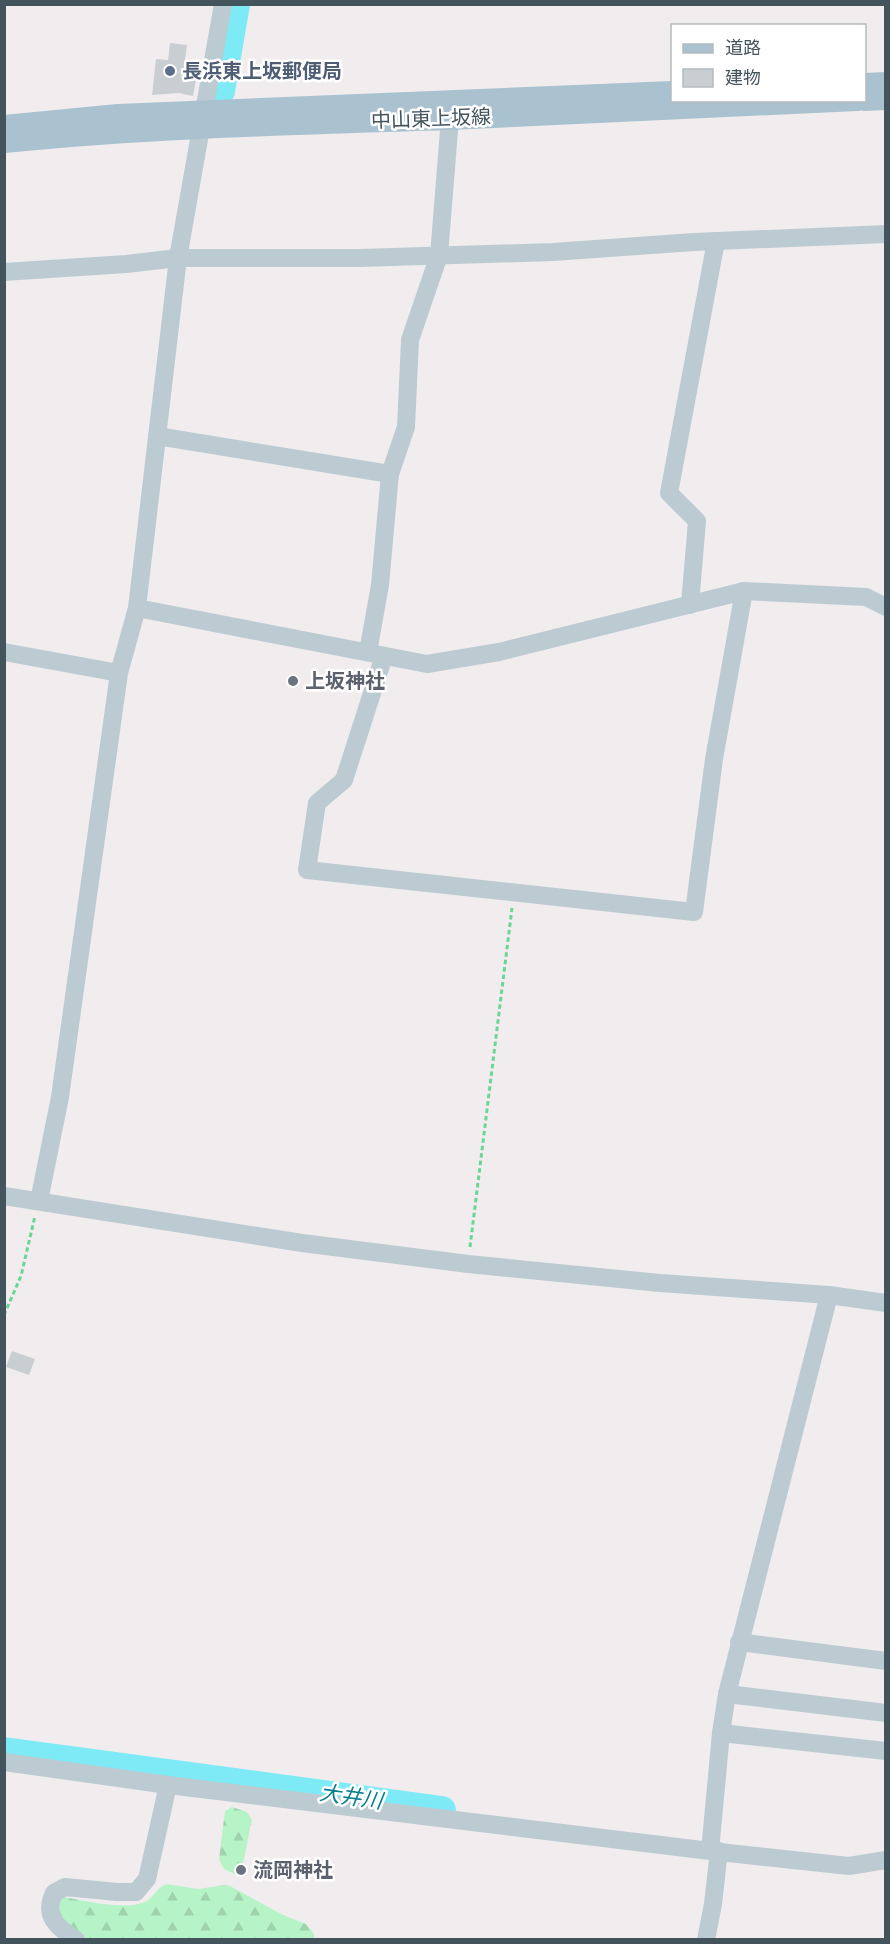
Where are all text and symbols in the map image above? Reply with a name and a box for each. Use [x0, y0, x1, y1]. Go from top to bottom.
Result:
legend [671, 24, 866, 102]
text: 道路 [725, 37, 761, 59]
place label: 長浜東上坂郵便局 [182, 60, 342, 83]
marker: 長浜東上坂郵便局 [163, 64, 177, 78]
text: 建物 [725, 67, 761, 89]
street label: 中山東上坂線 [371, 105, 491, 133]
place label: 上坂神社 [305, 670, 385, 693]
marker: 上坂神社 [286, 674, 300, 688]
water label: 大井川 [318, 1781, 386, 1814]
place label: 流岡神社 [253, 1859, 333, 1882]
marker: 流岡神社 [234, 1863, 248, 1877]

